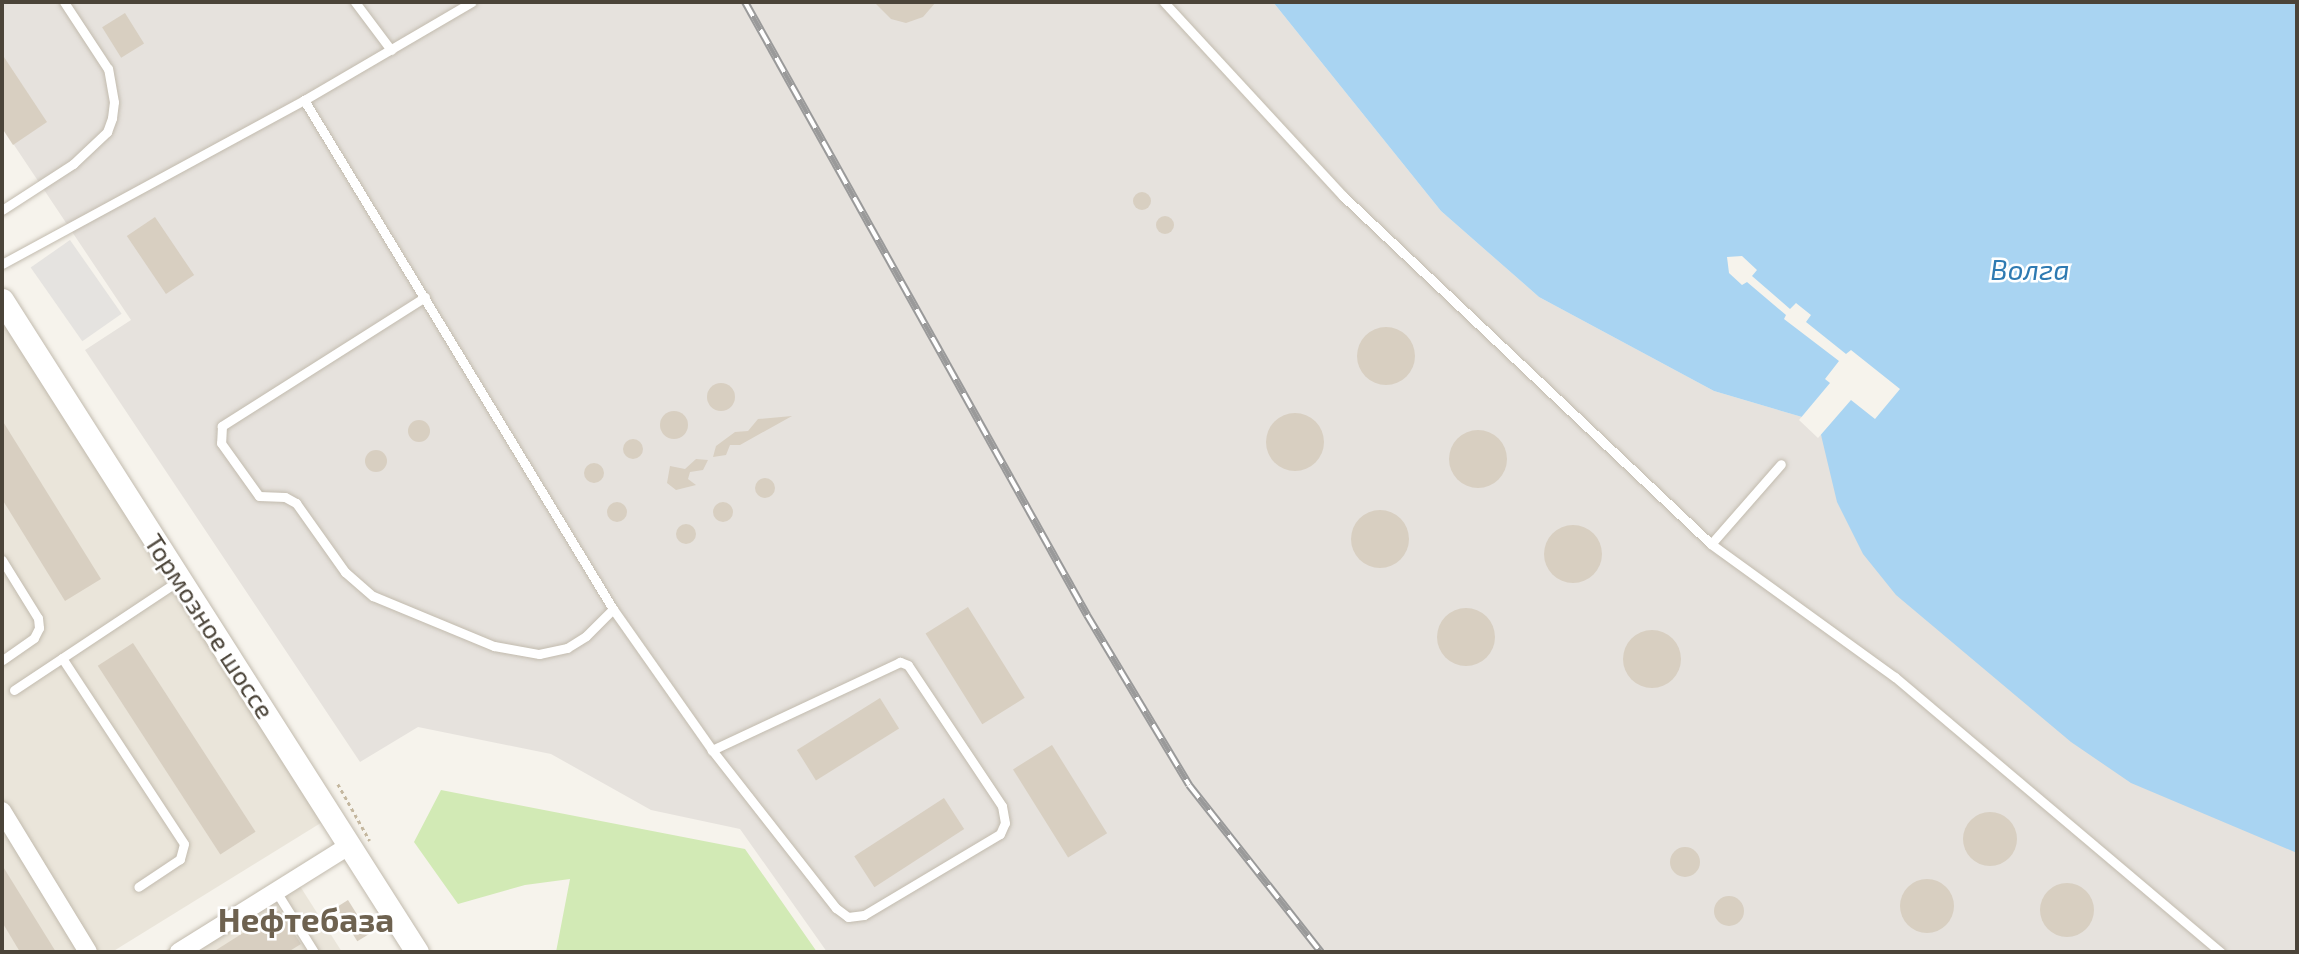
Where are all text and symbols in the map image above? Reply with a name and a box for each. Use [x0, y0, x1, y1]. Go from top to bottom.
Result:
water label: Волга [1990, 252, 2070, 286]
street label: Тормозное шоссе [139, 528, 281, 724]
district label: Нефтебаза [218, 900, 394, 940]

